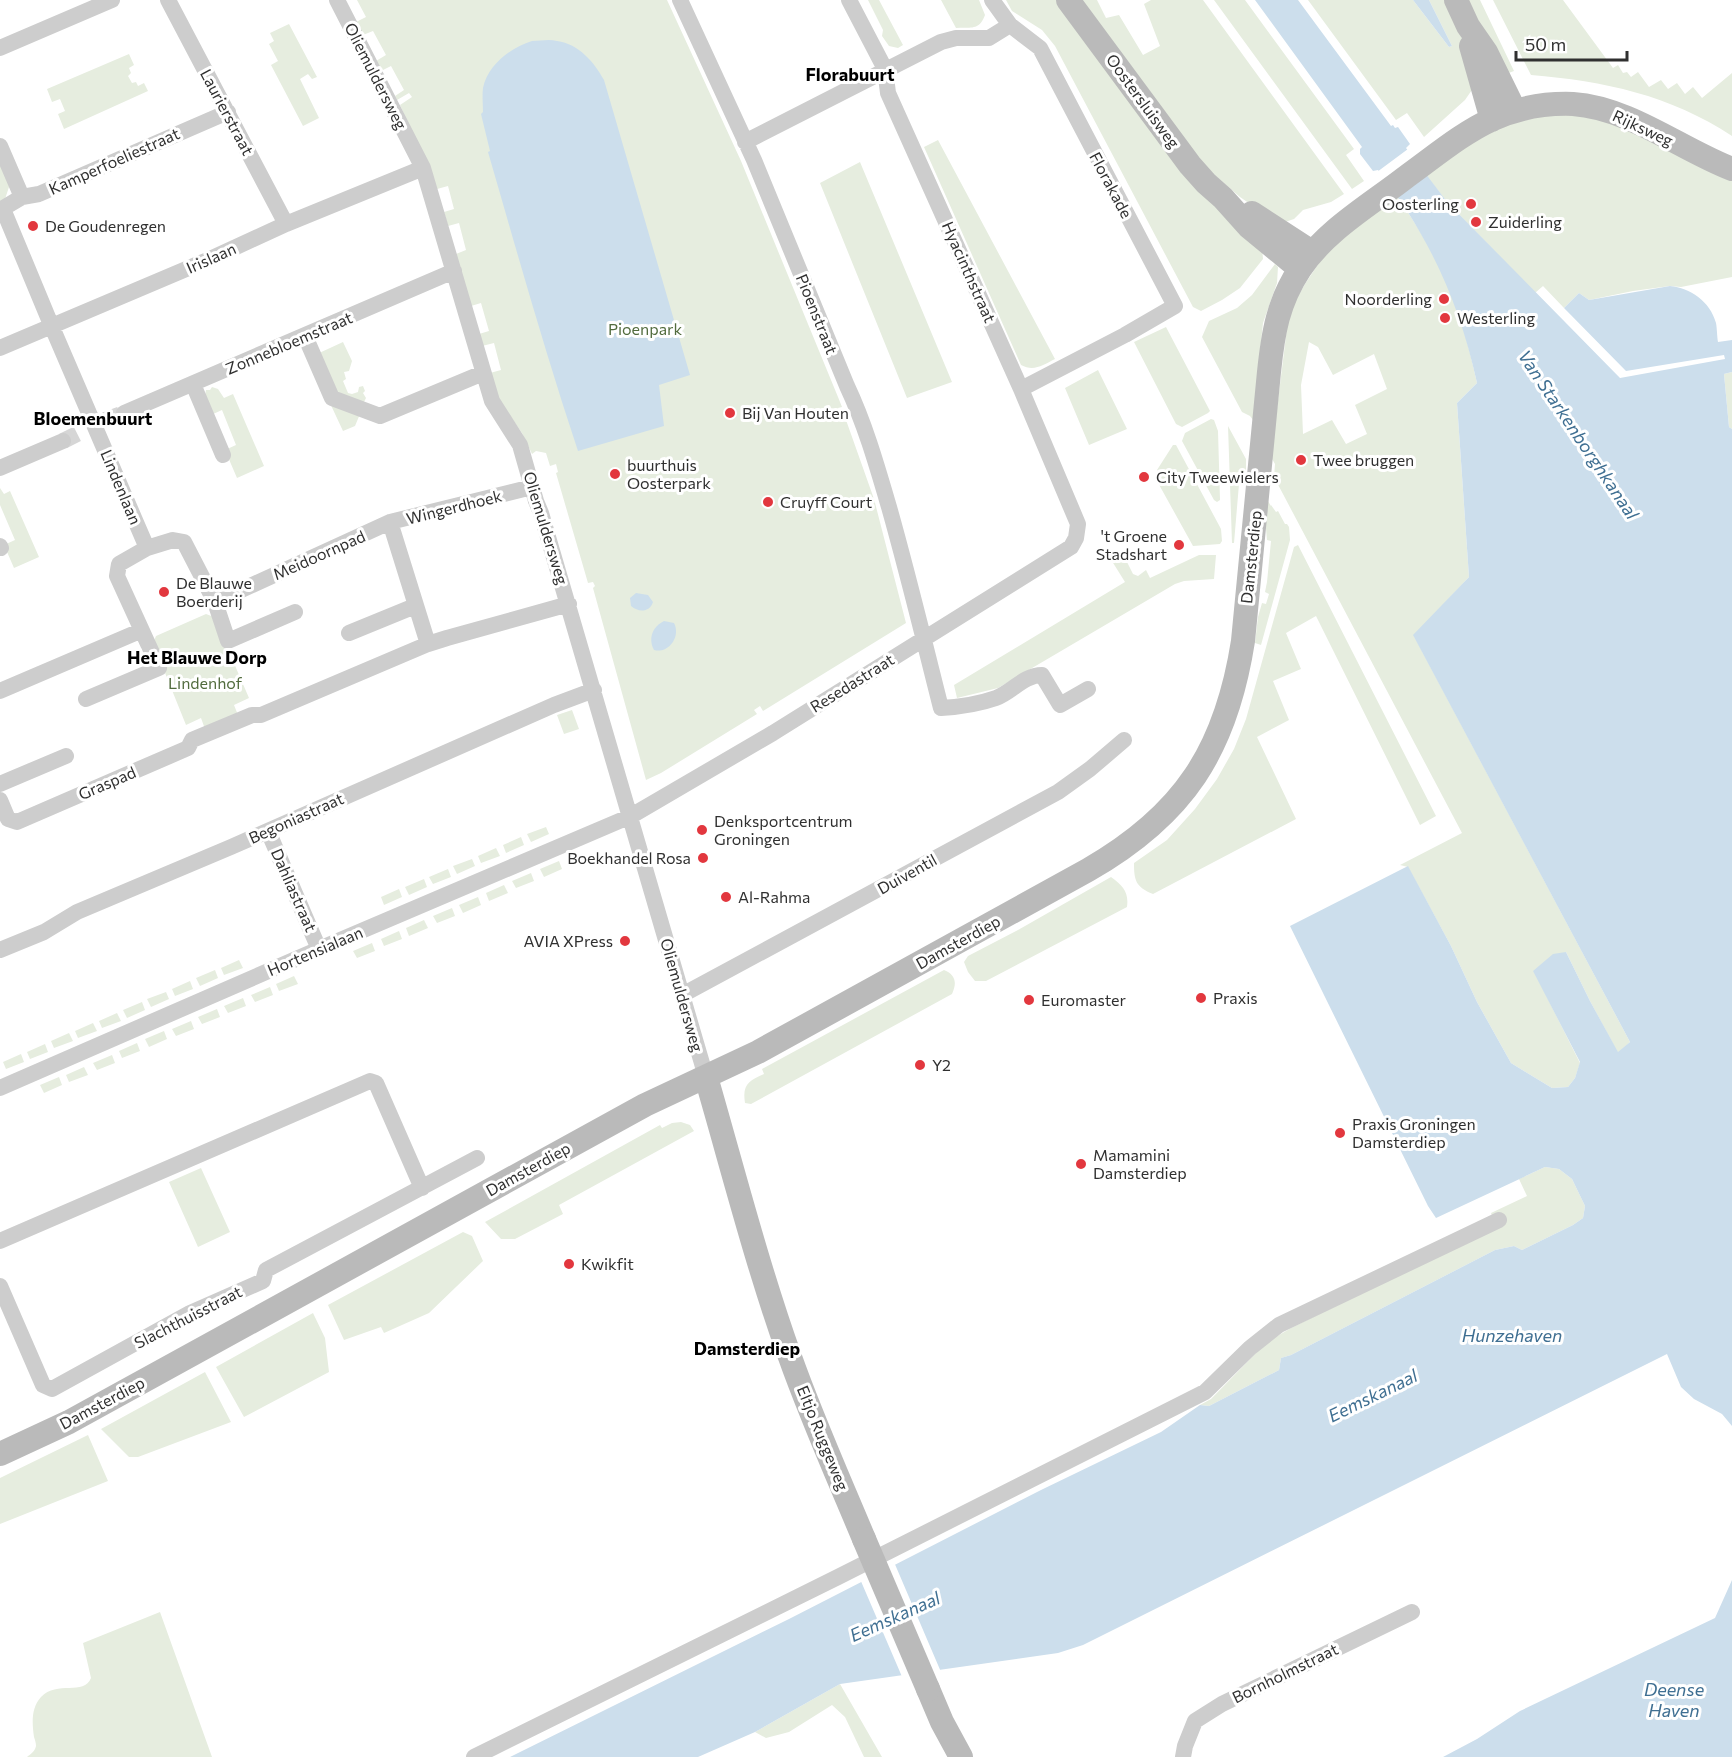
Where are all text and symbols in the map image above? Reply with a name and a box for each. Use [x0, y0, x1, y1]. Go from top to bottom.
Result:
street label: Oliemuldersweg [341, 19, 412, 133]
scale bar [1516, 24, 1627, 62]
text: 50 m [1525, 33, 1566, 55]
street label: Oostersluisweg [1103, 50, 1184, 152]
district label: Florabuurt [805, 63, 895, 85]
street label: Laurierstraat [197, 65, 258, 158]
street label: Rijksweg [1610, 105, 1677, 150]
street label: Kamperfoeliestraat [45, 123, 183, 198]
street label: Florakade [1086, 148, 1137, 221]
place label: Oosterling [1382, 194, 1459, 213]
marker: Oosterling [1464, 197, 1478, 211]
place label: Zuiderling [1488, 212, 1562, 231]
marker: Zuiderling [1469, 215, 1483, 229]
place label: De Goudenregen [45, 216, 166, 235]
street label: Hyacinthstraat [939, 218, 1000, 326]
marker: De Goudenregen [26, 219, 40, 233]
street label: Irislaan [183, 238, 239, 277]
street label: Pioenstraat [793, 271, 842, 357]
place label: Noorderling [1345, 289, 1432, 308]
marker: Noorderling [1437, 292, 1451, 306]
street label: Zonnebloemstraat [223, 307, 355, 378]
place label: Westerling [1457, 308, 1535, 327]
marker: Westerling [1438, 311, 1452, 325]
park label: Pioenpark [608, 319, 682, 338]
water label: Van Starkenborghkanaal [1514, 346, 1644, 524]
place label: Bij Van Houten [742, 403, 849, 422]
marker: Bij Van Houten [723, 406, 737, 420]
district label: Bloemenbuurt [34, 407, 153, 429]
street label: Lindenlaan [97, 447, 146, 527]
place label: Twee bruggen [1313, 450, 1414, 469]
marker: Twee bruggen [1294, 453, 1308, 467]
place label: buurthuis Oosterpark [627, 455, 711, 492]
marker: buurthuis Oosterpark [608, 467, 622, 481]
place label: City Tweewielers [1156, 467, 1279, 486]
street label: Oliemuldersweg [520, 469, 573, 587]
marker: City Tweewielers [1137, 470, 1151, 484]
street label: Wingerdhoek [404, 485, 504, 528]
place label: Cruyff Court [780, 492, 873, 511]
marker: Cruyff Court [761, 495, 775, 509]
street label: Damsterdiep [1236, 509, 1265, 604]
street label: Meidoornpad [270, 526, 368, 583]
place label: 't Groene Stadshart [1096, 526, 1167, 563]
marker: 't Groene Stadshart [1172, 538, 1186, 552]
place label: De Blauwe Boerderij [176, 573, 252, 610]
marker: De Blauwe Boerderij [157, 585, 171, 599]
district label: Het Blauwe Dorp [127, 646, 267, 668]
street label: Resedastraat [806, 649, 898, 716]
park label: Lindenhof [168, 673, 243, 692]
street label: Graspad [75, 762, 138, 803]
street label: Begoniastraat [245, 788, 347, 847]
place label: Denksportcentrum Groningen [714, 811, 853, 848]
marker: Denksportcentrum Groningen [695, 823, 709, 837]
street label: Dahliastraat [268, 845, 321, 935]
place label: Boekhandel Rosa [567, 848, 691, 867]
street label: Duiventil [874, 849, 940, 898]
marker: Boekhandel Rosa [696, 851, 710, 865]
place label: Al-Rahma [738, 887, 810, 906]
marker: Al-Rahma [719, 890, 733, 904]
street label: Damsterdiep [912, 911, 1003, 973]
street label: Hortensialaan [264, 922, 365, 979]
place label: AVIA XPress [524, 931, 613, 950]
marker: AVIA XPress [618, 934, 632, 948]
street label: Oliemuldersweg [657, 936, 708, 1054]
place label: Praxis [1213, 988, 1258, 1007]
place label: Euromaster [1041, 990, 1127, 1009]
marker: Praxis [1194, 991, 1208, 1005]
marker: Euromaster [1022, 993, 1036, 1007]
place label: Y2 [932, 1055, 951, 1074]
marker: Y2 [913, 1058, 927, 1072]
place label: Praxis Groningen Damsterdiep [1352, 1114, 1476, 1151]
marker: Praxis Groningen Damsterdiep [1333, 1126, 1347, 1140]
street label: Damsterdiep [482, 1138, 573, 1200]
place label: Mamamini Damsterdiep [1093, 1145, 1187, 1182]
marker: Mamamini Damsterdiep [1074, 1157, 1088, 1171]
place label: Kwikfit [581, 1254, 634, 1273]
marker: Kwikfit [562, 1257, 576, 1271]
street label: Slachthuisstraat [131, 1281, 245, 1352]
water label: Hunzehaven [1462, 1324, 1562, 1346]
district label: Damsterdiep [694, 1337, 801, 1359]
water label: Eemskanaal [1324, 1364, 1421, 1426]
street label: Damsterdiep [56, 1372, 148, 1433]
street label: Eltjo Ruggeweg [794, 1383, 853, 1493]
water label: Eemskanaal [846, 1586, 944, 1646]
street label: Bornholmstraat [1229, 1639, 1341, 1706]
water label: Deense Haven [1644, 1678, 1705, 1721]

